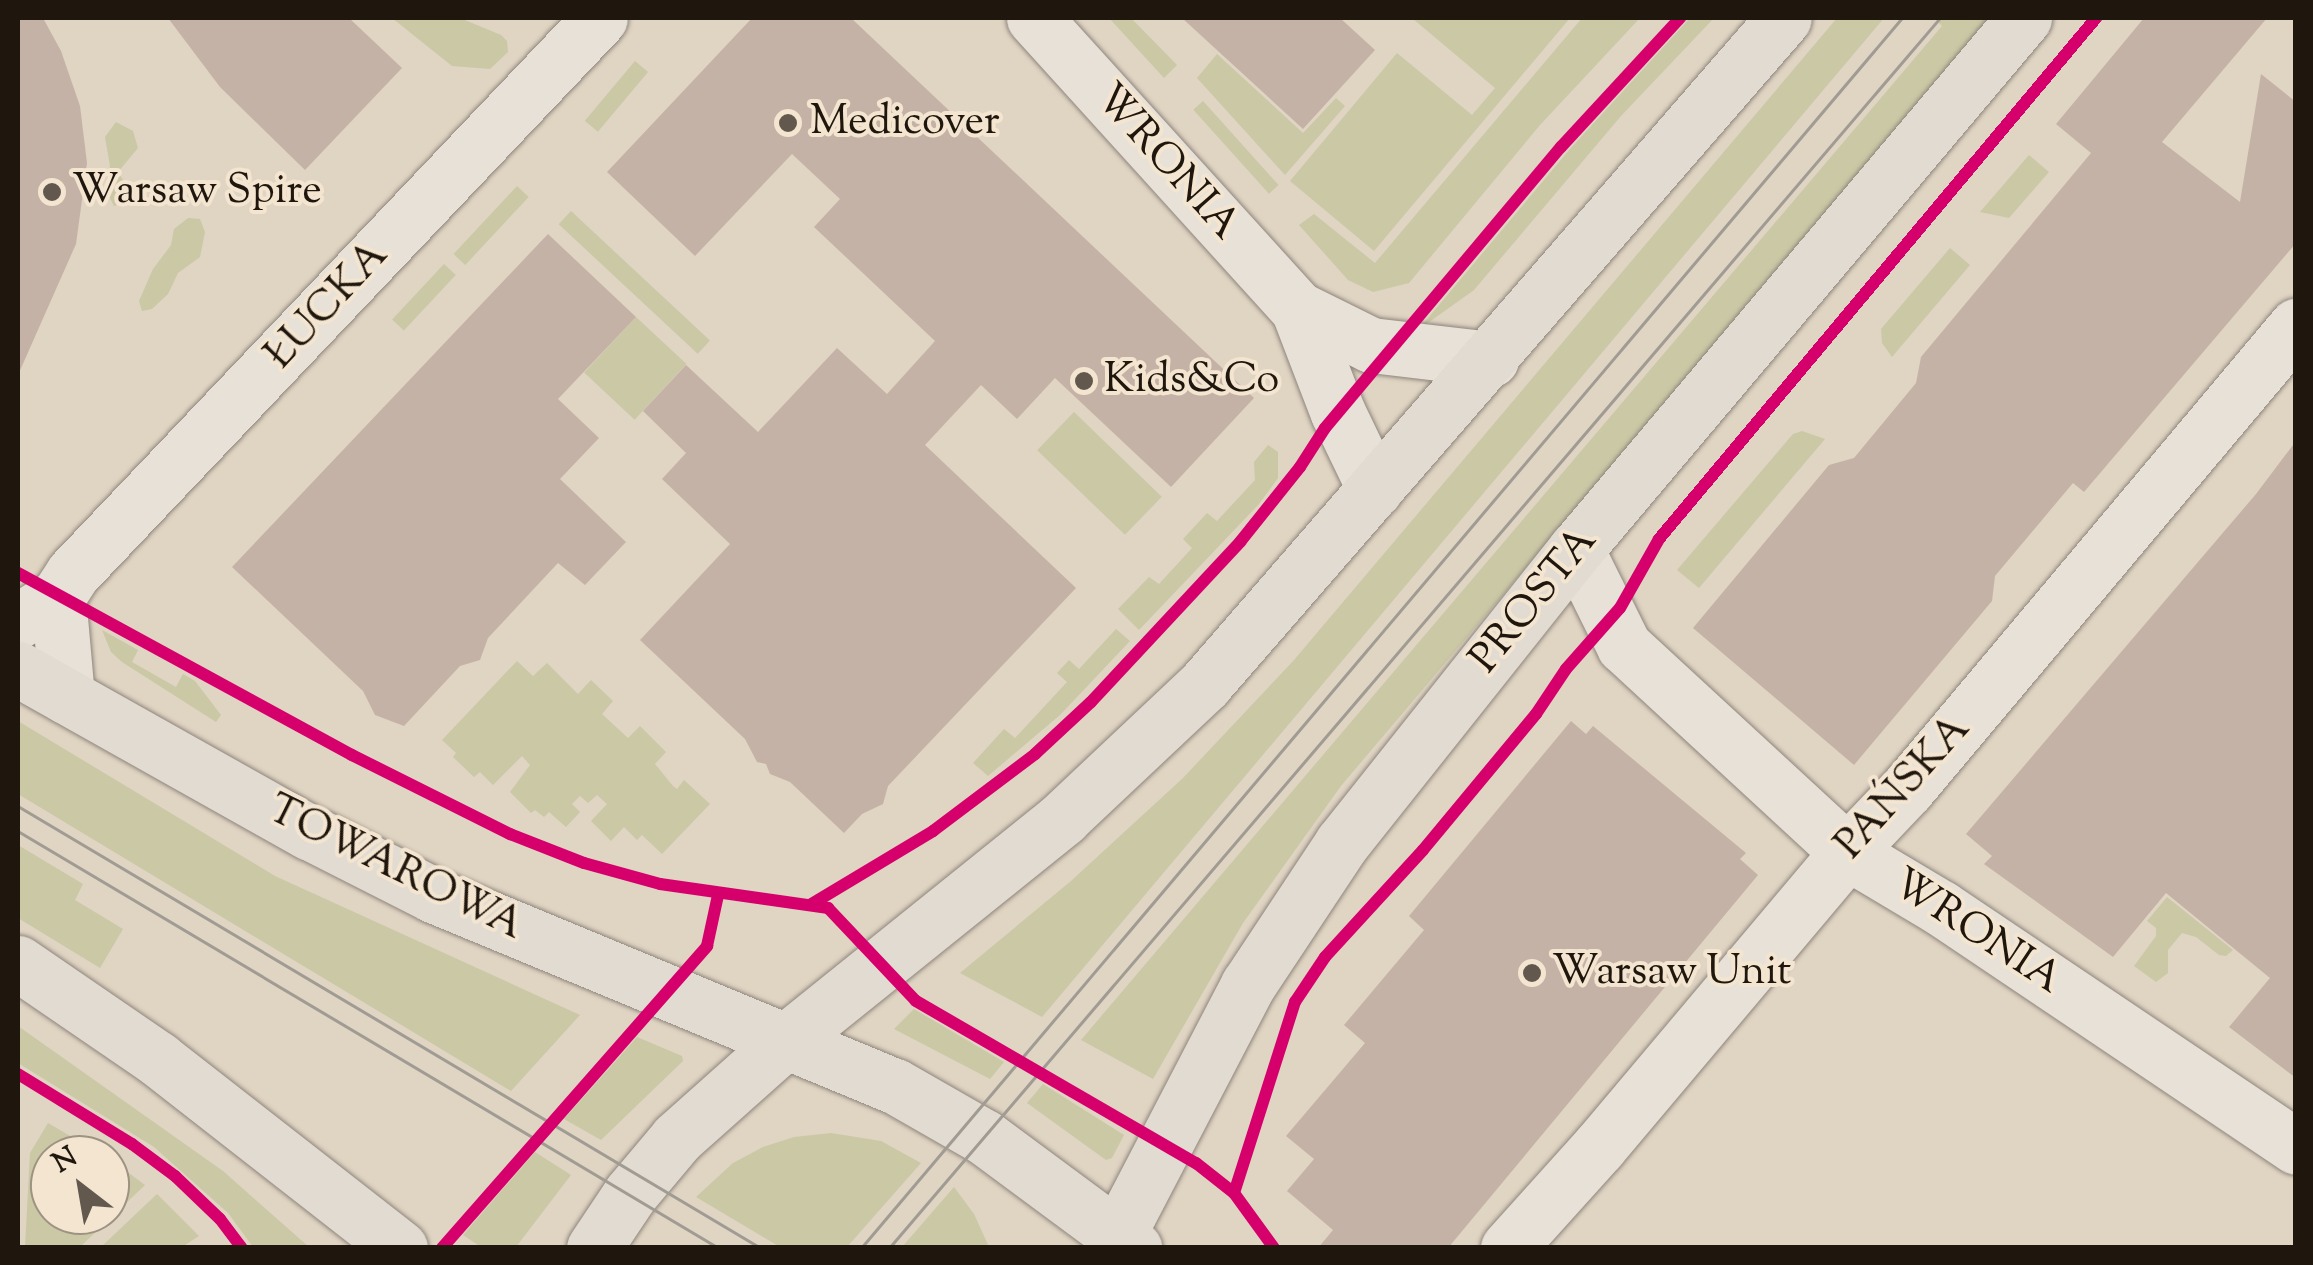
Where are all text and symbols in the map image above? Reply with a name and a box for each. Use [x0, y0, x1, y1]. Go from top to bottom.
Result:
street label: WRONIA [1083, 75, 1249, 251]
place label: Medicover [810, 98, 1000, 148]
marker: Medicover [775, 110, 801, 136]
place label: Warsaw Spire [72, 167, 322, 217]
marker: Warsaw Spire [41, 181, 63, 203]
street label: ŁUCKA [256, 231, 400, 381]
place label: Kids&Co [1104, 356, 1279, 406]
marker: Kids&Co [1073, 370, 1095, 392]
street label: PROSTA [1461, 518, 1609, 684]
street label: PAŃSKA [1826, 705, 1982, 871]
street label: TOWAROWA [259, 785, 531, 953]
street label: WRONIA [1882, 860, 2070, 1006]
place label: Warsaw Unit [1552, 948, 1791, 998]
marker: Warsaw Unit [1521, 962, 1543, 984]
north arrow [30, 1135, 130, 1235]
text: N [46, 1138, 85, 1184]

